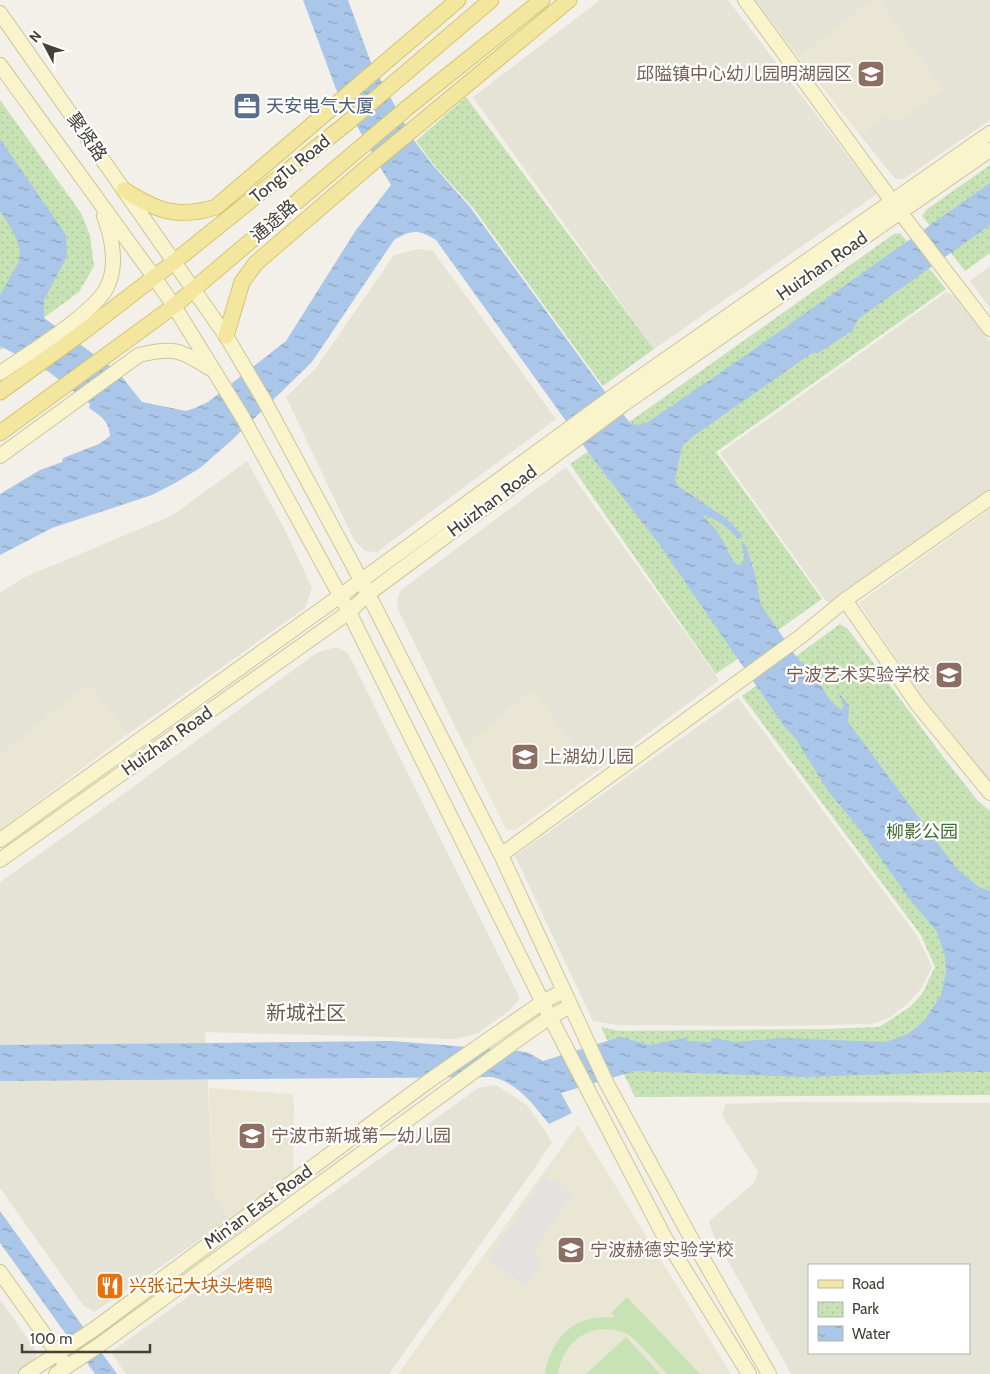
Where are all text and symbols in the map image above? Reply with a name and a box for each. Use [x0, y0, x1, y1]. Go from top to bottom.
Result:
north arrow [20, 20, 70, 70]
text: N [25, 27, 45, 46]
school or university icon: 邱隘镇中心幼儿园明湖园区 [856, 59, 886, 89]
place label: 邱隘镇中心幼儿园明湖园区 [636, 63, 852, 85]
office icon: 天安电气大厦 [232, 91, 262, 121]
place label: 天安电气大厦 [266, 95, 374, 117]
street label: 聚贤路 [63, 109, 111, 165]
street label: TongTu Road [245, 130, 335, 208]
street label: 通途路 [246, 195, 302, 247]
street label: Huizhan Road [772, 227, 872, 305]
street label: Huizhan Road [443, 460, 541, 542]
school or university icon: 宁波艺术实验学校 [934, 660, 964, 690]
place label: 宁波艺术实验学校 [786, 664, 930, 686]
street label: Huizhan Road [117, 702, 217, 780]
school or university icon: 上湖幼儿园 [510, 742, 540, 772]
place label: 上湖幼儿园 [544, 746, 634, 768]
park label: 柳影公园 [886, 821, 958, 843]
district label: 新城社区 [266, 1001, 346, 1025]
school or university icon: 宁波市新城第一幼儿园 [237, 1121, 267, 1151]
place label: 宁波市新城第一幼儿园 [271, 1125, 451, 1147]
street label: Min'an East Road [199, 1160, 317, 1254]
school or university icon: 宁波赫德实验学校 [556, 1235, 586, 1265]
place label: 宁波赫德实验学校 [590, 1239, 734, 1261]
legend [808, 1264, 970, 1354]
restaurant icon: 兴张记大块头烤鸭 [95, 1271, 125, 1301]
place label: 兴张记大块头烤鸭 [129, 1275, 273, 1297]
text: Road [852, 1275, 885, 1293]
text: Park [852, 1300, 879, 1318]
scale bar [22, 1322, 150, 1354]
text: Water [852, 1325, 890, 1343]
text: 100 m [30, 1330, 72, 1348]

